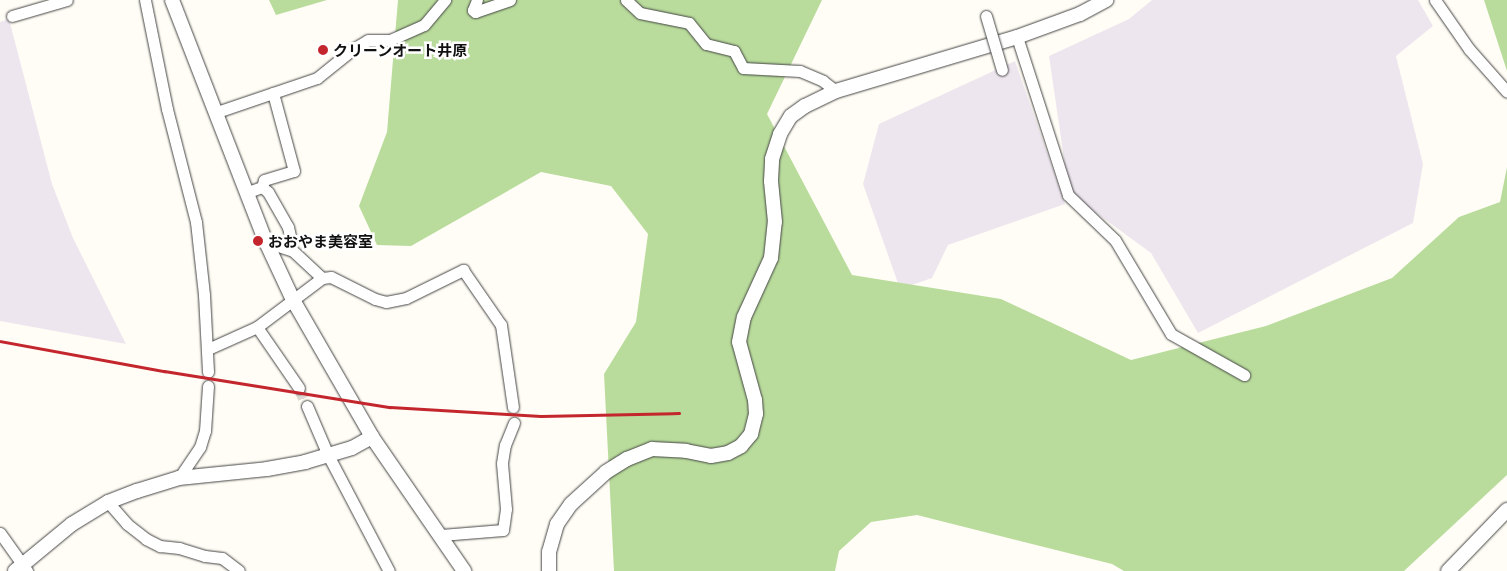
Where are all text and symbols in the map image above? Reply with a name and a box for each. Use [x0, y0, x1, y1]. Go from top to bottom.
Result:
place label: クリーンオート井原 [333, 41, 468, 59]
marker: クリーンオート井原 [317, 44, 329, 56]
place label: おおやま美容室 [268, 232, 373, 250]
marker: おおやま美容室 [252, 235, 264, 247]

